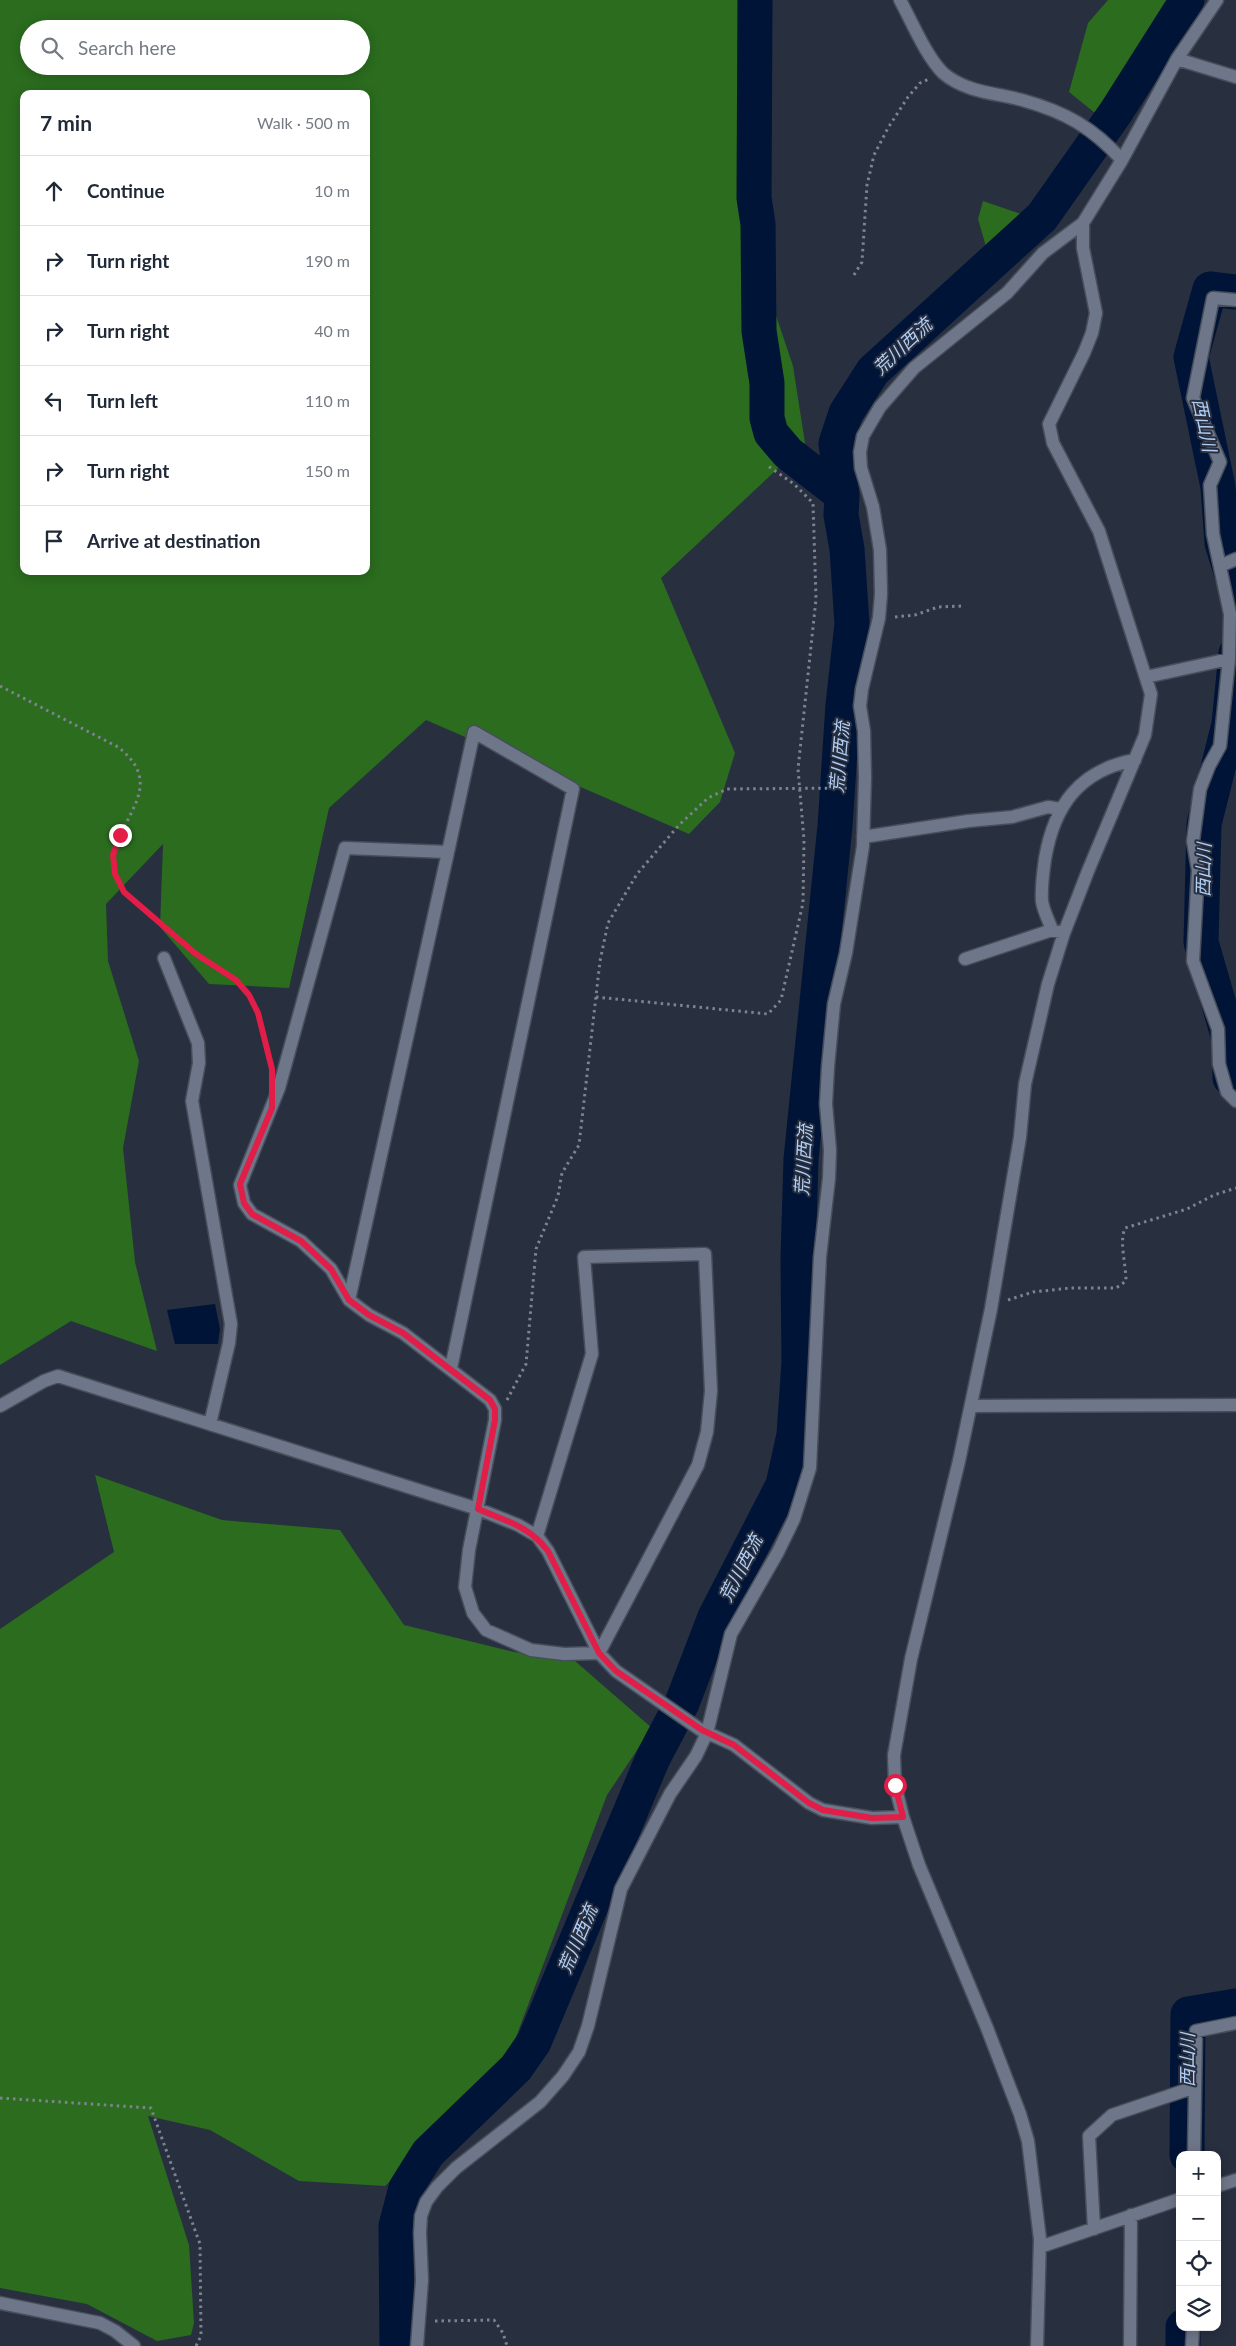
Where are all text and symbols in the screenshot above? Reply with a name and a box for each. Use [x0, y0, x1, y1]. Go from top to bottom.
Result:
search box [20, 20, 370, 75]
icon: search [38, 34, 66, 62]
text: Search here [78, 36, 176, 59]
text: 7 min [40, 110, 92, 135]
text: Walk · 500 m [257, 113, 350, 132]
icon: ahead [40, 177, 68, 205]
text: Continue [87, 179, 165, 202]
text: 10 m [314, 181, 350, 200]
icon: right [40, 247, 68, 275]
text: Turn right [87, 249, 169, 272]
text: 190 m [305, 251, 350, 270]
water label: 荒川西流 [868, 311, 938, 379]
icon: right [40, 317, 68, 345]
text: Turn right [87, 319, 169, 342]
text: 40 m [314, 321, 350, 340]
icon: left [40, 387, 68, 415]
text: Turn left [87, 389, 158, 412]
text: 110 m [305, 391, 350, 410]
water label: 西山川 [1189, 396, 1222, 456]
icon: right [40, 457, 68, 485]
text: Turn right [87, 459, 169, 482]
text: 150 m [305, 461, 350, 480]
icon: arrive [40, 527, 68, 555]
text: Arrive at destination [87, 529, 260, 552]
water label: 荒川西流 [825, 717, 853, 794]
route end [109, 824, 132, 847]
water label: 西山川 [1192, 841, 1215, 897]
water label: 荒川西流 [790, 1120, 816, 1197]
water label: 荒川西流 [714, 1528, 768, 1605]
route start [884, 1774, 907, 1797]
water label: 荒川西流 [553, 1899, 602, 1976]
water label: 西山川 [1176, 2031, 1198, 2087]
map controls [1176, 2151, 1221, 2331]
button: + [1176, 2151, 1221, 2196]
button: − [1176, 2196, 1221, 2241]
button: locate [1176, 2241, 1221, 2286]
button: layers [1176, 2286, 1221, 2331]

